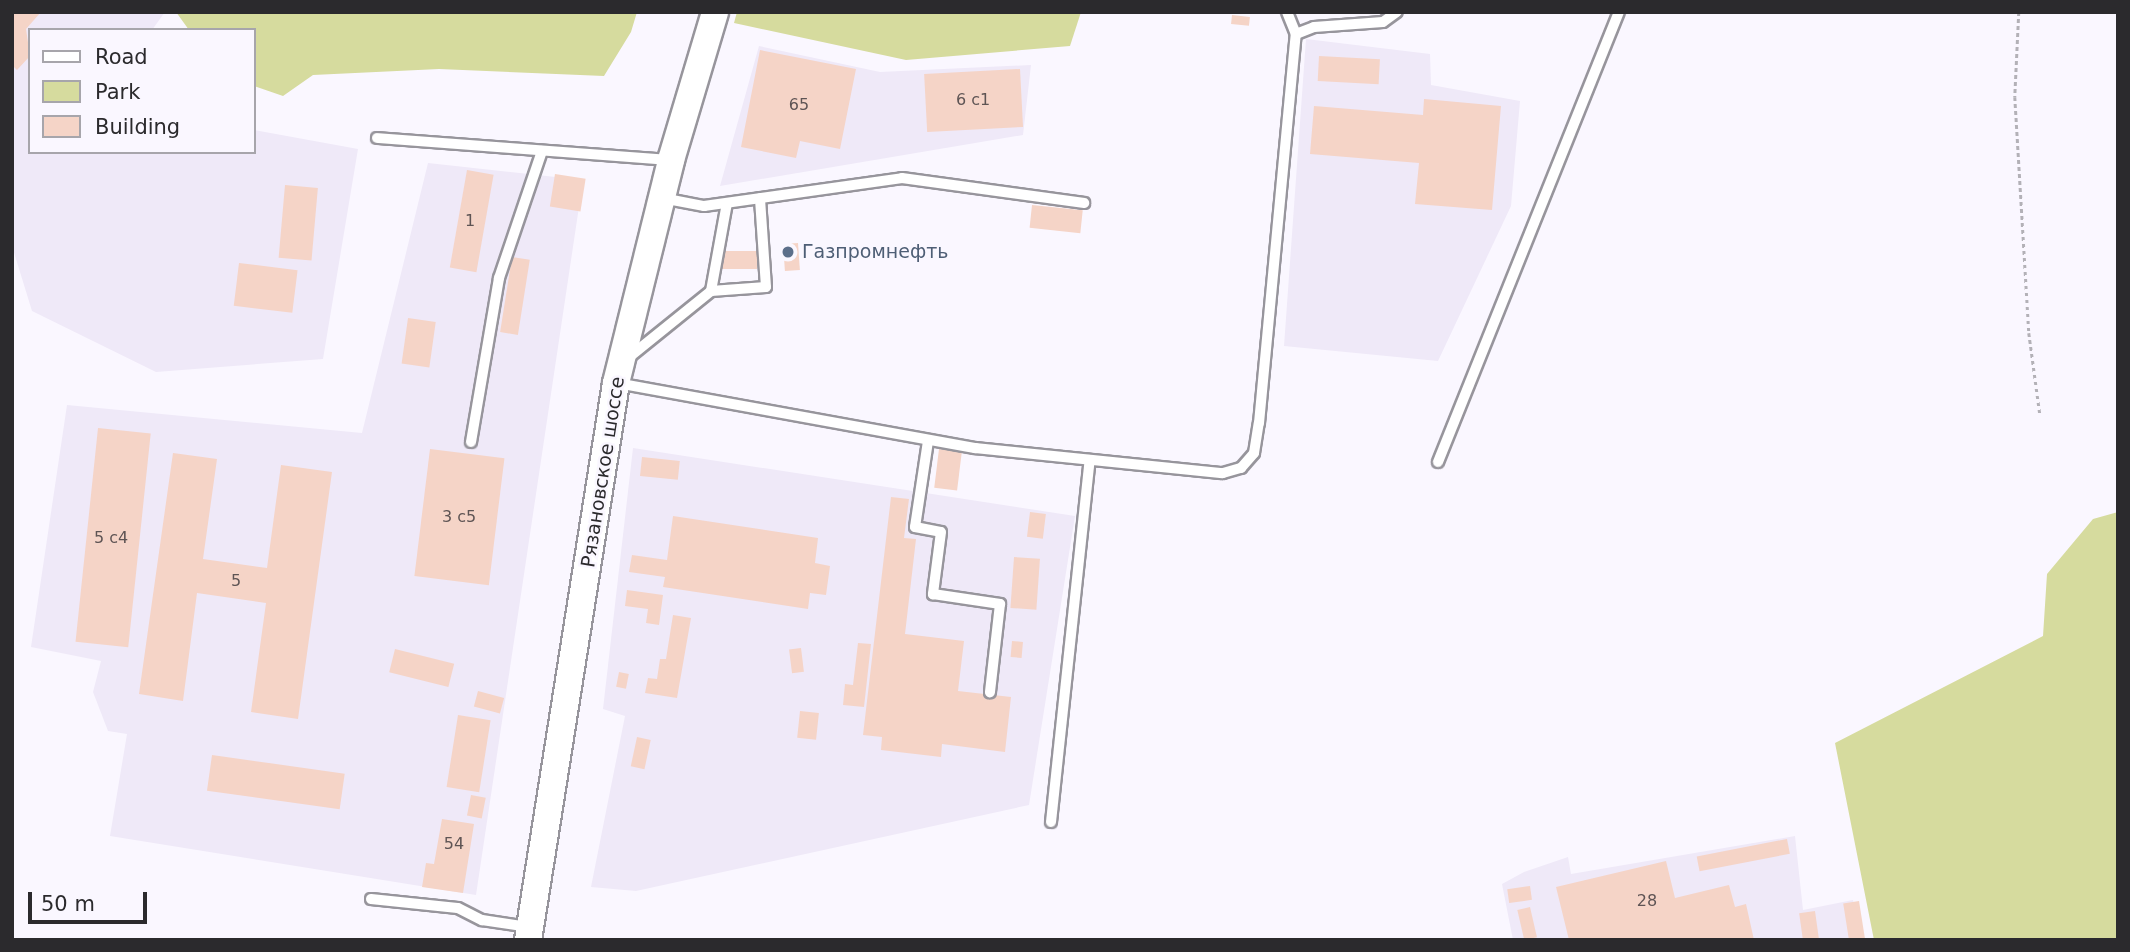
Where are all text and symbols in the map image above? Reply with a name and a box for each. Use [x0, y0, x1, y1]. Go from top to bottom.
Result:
legend [28, 28, 256, 154]
text: Road [95, 45, 148, 69]
text: Park [95, 80, 140, 104]
house number: 6 с1 [956, 90, 990, 110]
house number: 65 [789, 95, 809, 115]
text: Building [95, 115, 180, 139]
house number: 1 [465, 211, 475, 231]
place label: Газпромнефть [802, 241, 948, 263]
marker: Газпромнефть [780, 244, 796, 260]
street label: Рязановское шоссе [577, 375, 629, 569]
house number: 3 с5 [442, 507, 476, 527]
house number: 5 с4 [94, 528, 128, 548]
house number: 5 [231, 571, 241, 591]
house number: 54 [444, 834, 464, 854]
scale bar [32, 878, 150, 922]
house number: 28 [1637, 891, 1657, 911]
text: 50 m [41, 892, 95, 916]

